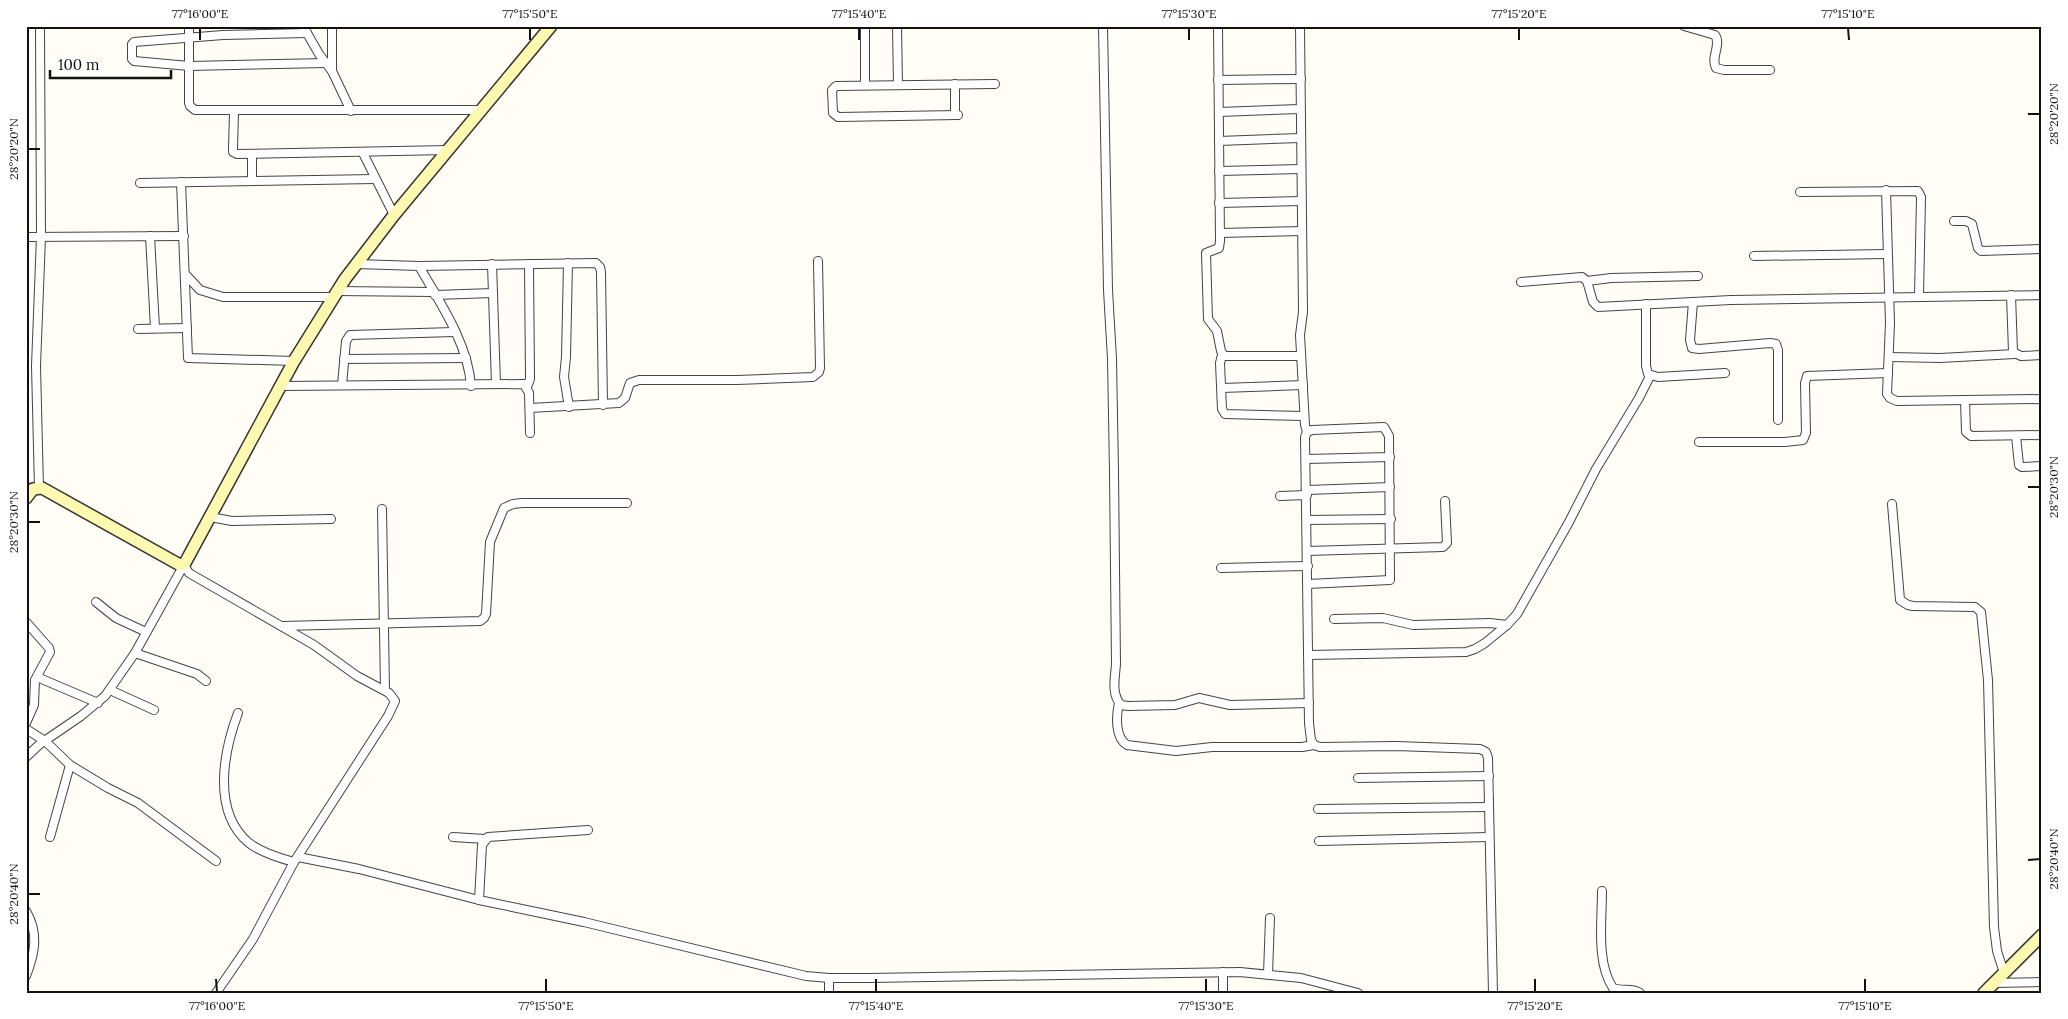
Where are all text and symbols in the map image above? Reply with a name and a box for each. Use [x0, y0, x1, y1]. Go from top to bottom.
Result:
text: 77°16'00"E [172, 6, 228, 21]
text: 77°15'50"E [503, 6, 557, 21]
text: 77°15'40"E [832, 6, 886, 21]
text: 77°15'30"E [1161, 6, 1217, 21]
text: 77°15'20"E [1492, 6, 1546, 21]
text: 77°15'10"E [1822, 6, 1874, 21]
scale bar [50, 48, 171, 80]
text: 100 m [58, 55, 99, 74]
text: 28°20'20"N [2046, 83, 2061, 145]
text: 28°20'20"N [6, 118, 21, 180]
text: 28°20'30"N [2046, 456, 2061, 518]
text: 28°20'30"N [6, 491, 21, 553]
text: 28°20'40"N [2046, 828, 2061, 890]
text: 28°20'40"N [6, 863, 21, 925]
text: 77°16'00"E [189, 998, 245, 1013]
text: 77°15'50"E [519, 998, 573, 1013]
text: 77°15'40"E [849, 998, 903, 1013]
text: 77°15'30"E [1178, 998, 1234, 1013]
text: 77°15'20"E [1508, 998, 1562, 1013]
text: 77°15'10"E [1839, 998, 1891, 1013]

